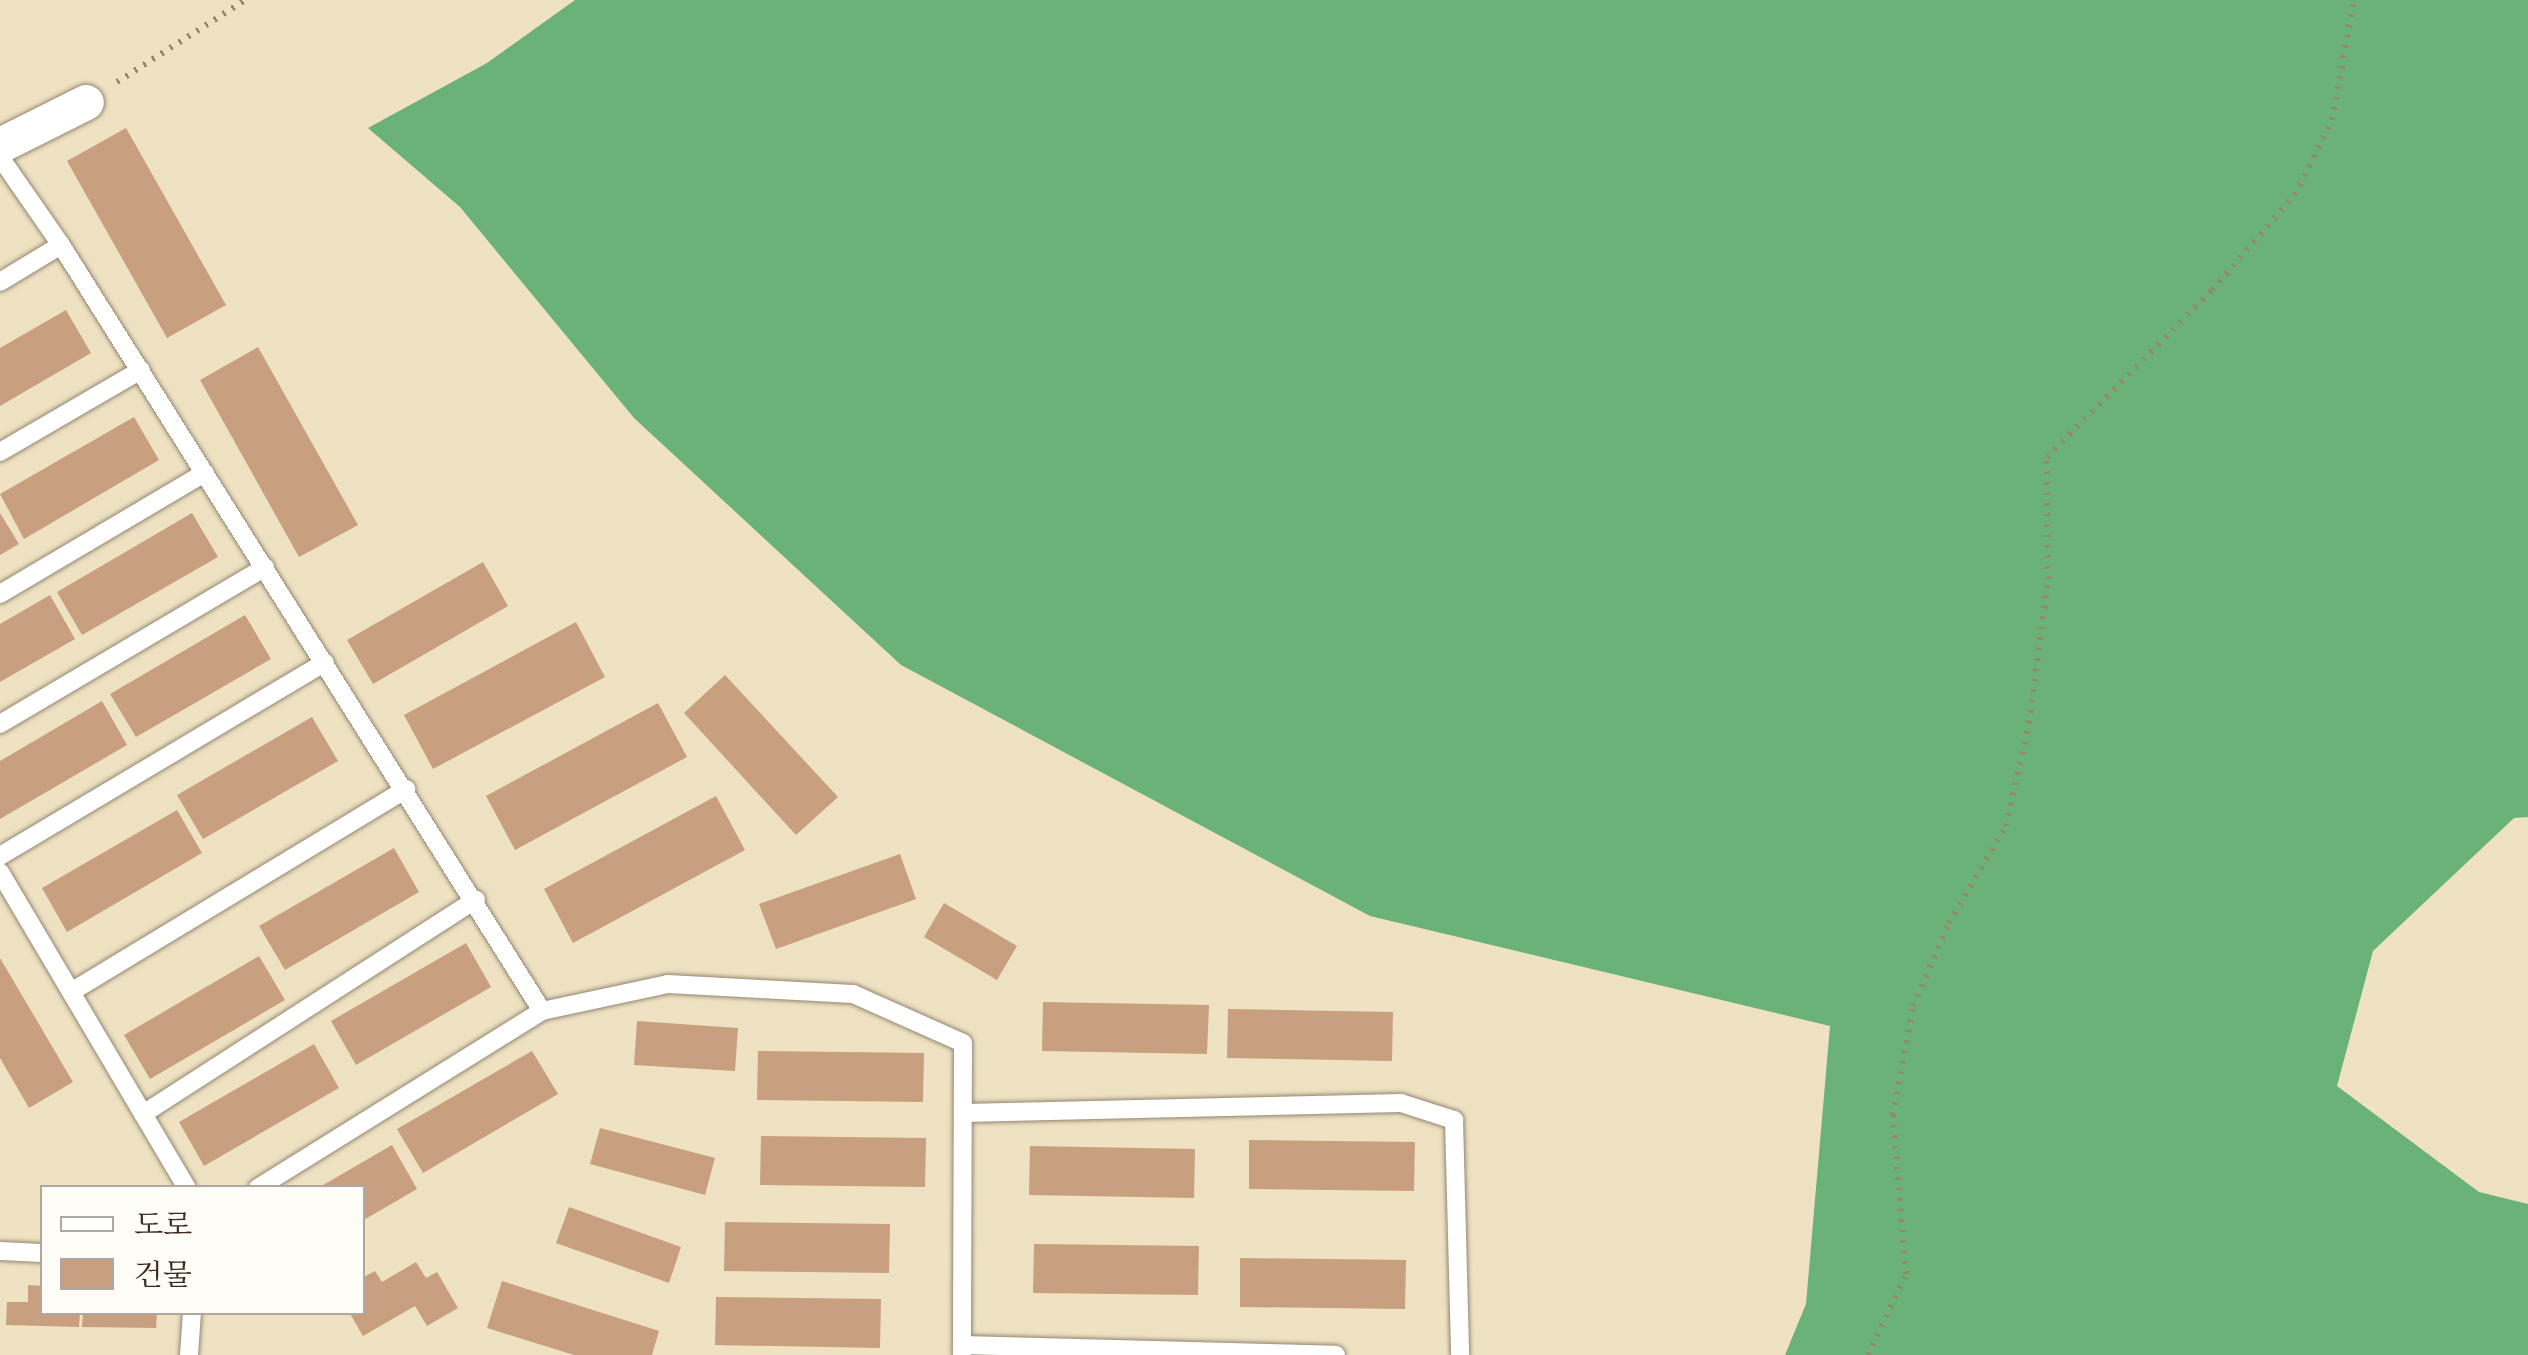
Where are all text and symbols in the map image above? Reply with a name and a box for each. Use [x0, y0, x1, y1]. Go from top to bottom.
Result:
legend [40, 1185, 365, 1315]
text: 도로 [134, 1206, 192, 1248]
text: 건물 [134, 1256, 192, 1298]

